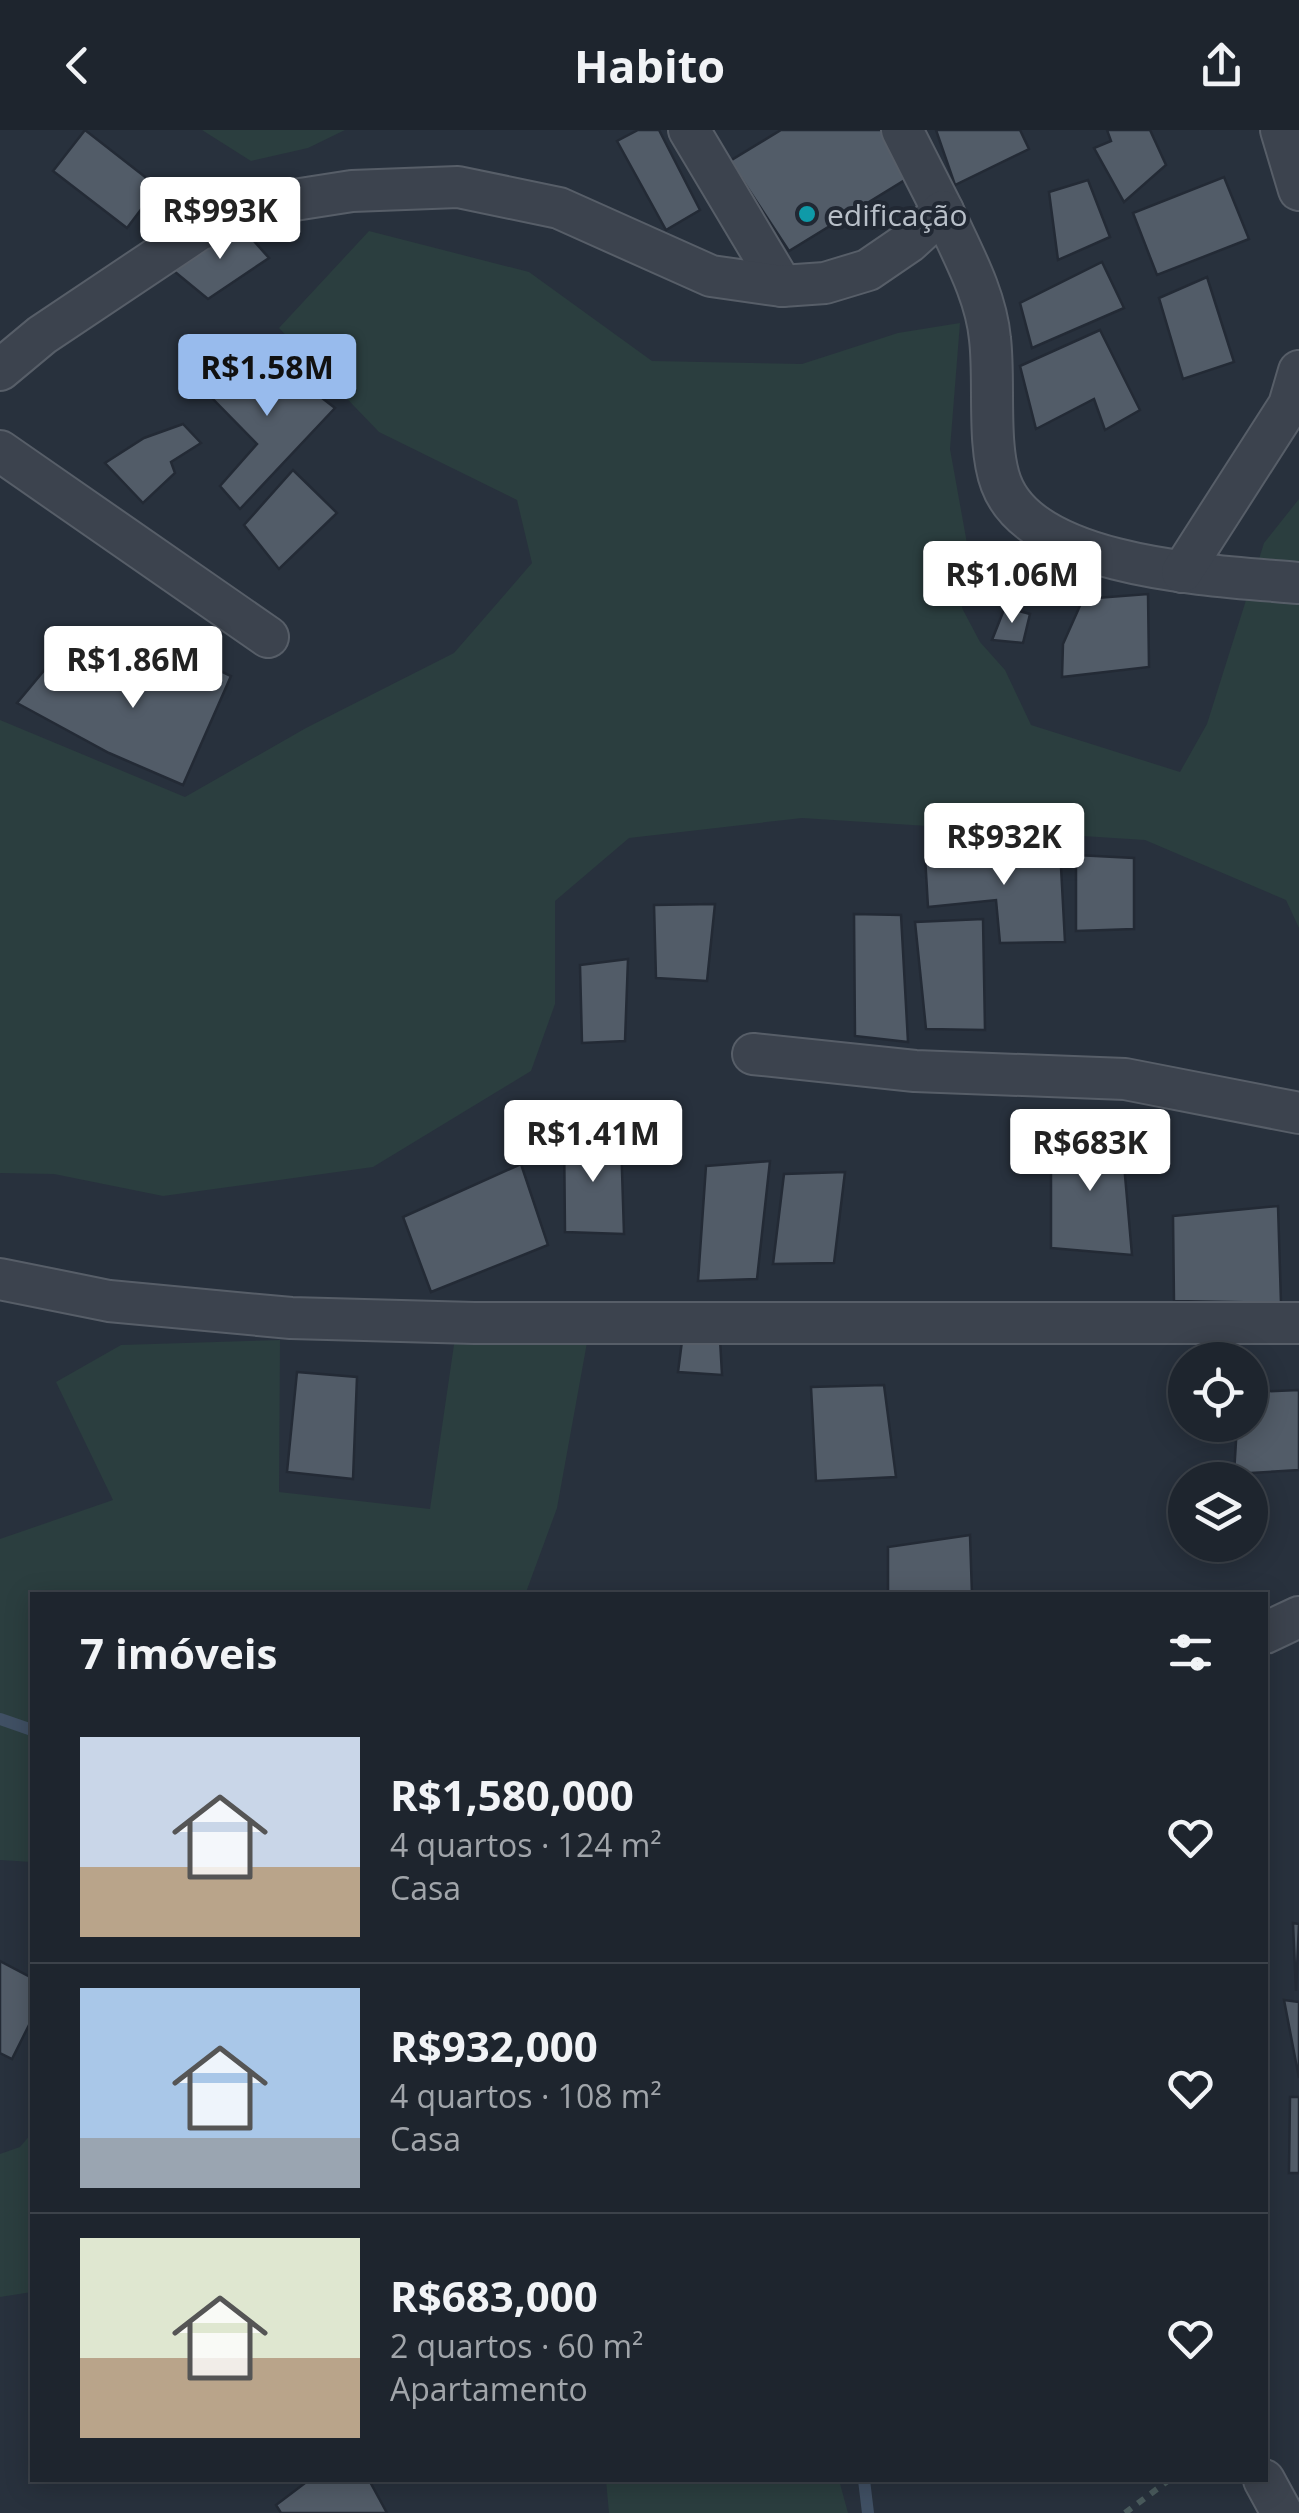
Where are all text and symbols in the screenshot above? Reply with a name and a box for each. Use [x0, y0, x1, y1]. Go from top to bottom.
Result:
text: Habito [574, 35, 725, 96]
icon: back [50, 38, 105, 93]
icon: share [1194, 38, 1249, 93]
pin: R$993K [139, 177, 301, 262]
text: R$993K [162, 188, 278, 231]
place label: edificação [827, 194, 968, 235]
marker: edificação [796, 203, 818, 225]
pin: R$1.58M [175, 334, 359, 419]
text: R$1.58M [200, 345, 334, 388]
pin: R$1.06M [920, 541, 1104, 626]
text: R$1.06M [945, 552, 1079, 595]
pin: R$1.86M [41, 626, 225, 711]
text: R$1.86M [66, 637, 200, 680]
pin: R$932K [923, 803, 1085, 888]
text: R$932K [946, 814, 1062, 857]
pin: R$1.41M [501, 1100, 685, 1185]
pin: R$683K [1009, 1109, 1171, 1194]
text: R$1.41M [526, 1111, 660, 1154]
text: R$683K [1032, 1120, 1148, 1163]
map controls [1168, 1342, 1268, 1562]
button: locate [1168, 1342, 1268, 1442]
button: layers [1168, 1462, 1268, 1562]
text: 7 imóveis [80, 1624, 277, 1681]
icon: filters [1163, 1625, 1218, 1680]
text: R$1,580,000 [390, 1766, 634, 1823]
icon: home [160, 1777, 280, 1897]
icon: heart [1163, 1810, 1218, 1865]
text: 4 quartos · 124 m² [390, 1823, 662, 1866]
text: Casa [390, 1866, 461, 1909]
text: R$932,000 [390, 2017, 598, 2074]
icon: home [160, 2028, 280, 2148]
icon: heart [1163, 2061, 1218, 2116]
text: 4 quartos · 108 m² [390, 2074, 662, 2117]
text: Casa [390, 2117, 461, 2160]
text: R$683,000 [390, 2267, 598, 2324]
icon: home [160, 2278, 280, 2398]
icon: heart [1163, 2311, 1218, 2366]
text: 2 quartos · 60 m² [390, 2324, 643, 2367]
text: Apartamento [390, 2367, 588, 2410]

